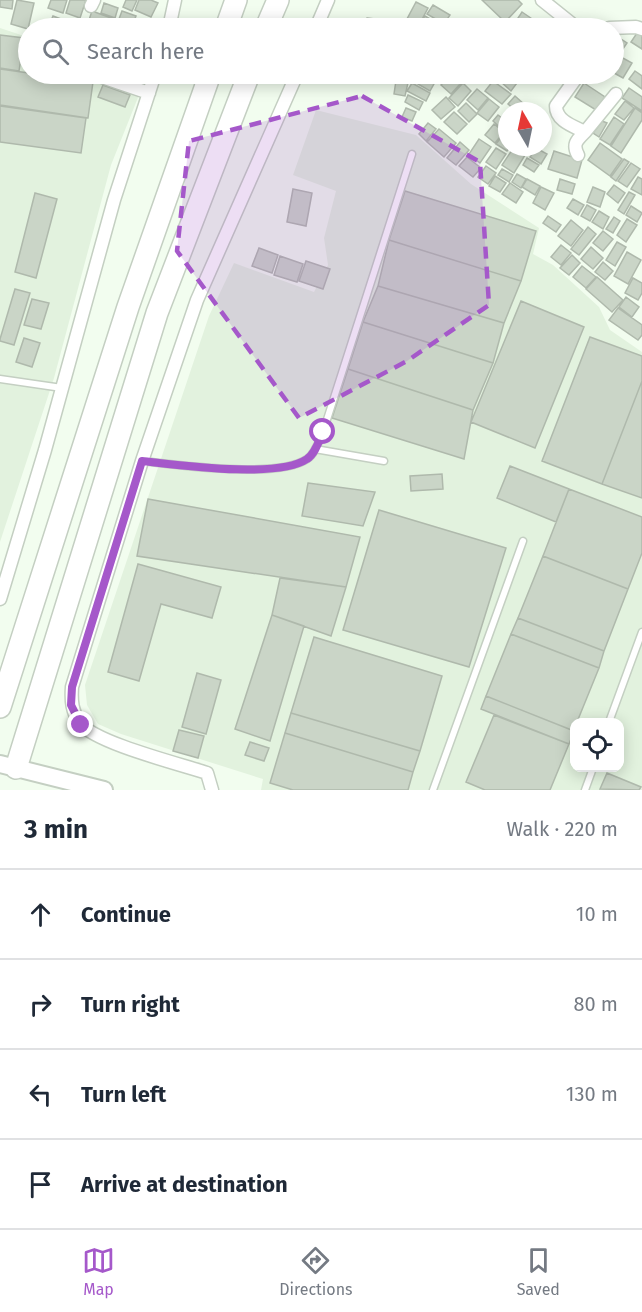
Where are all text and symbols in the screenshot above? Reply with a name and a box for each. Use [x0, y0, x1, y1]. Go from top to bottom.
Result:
search box [18, 18, 624, 84]
icon: search [39, 35, 72, 68]
text: Search here [87, 38, 205, 65]
north arrow [498, 102, 552, 156]
route start [309, 418, 335, 444]
route end [67, 711, 93, 737]
map controls [570, 718, 624, 772]
button: locate [570, 718, 624, 772]
text: 3 min [24, 814, 88, 845]
text: Walk · 220 m [507, 817, 618, 841]
icon: ahead [24, 898, 57, 931]
text: Continue [81, 901, 171, 928]
text: 10 m [576, 902, 618, 926]
icon: right [24, 988, 57, 1021]
text: Turn right [81, 991, 180, 1018]
text: 80 m [573, 992, 618, 1016]
icon: left [24, 1078, 57, 1111]
text: Turn left [81, 1081, 166, 1108]
text: 130 m [566, 1082, 618, 1106]
icon: arrive [24, 1168, 57, 1201]
text: Arrive at destination [81, 1171, 288, 1198]
tab: Map [82, 1244, 115, 1299]
tab: Directions [279, 1244, 353, 1299]
tab: Saved [517, 1244, 560, 1299]

